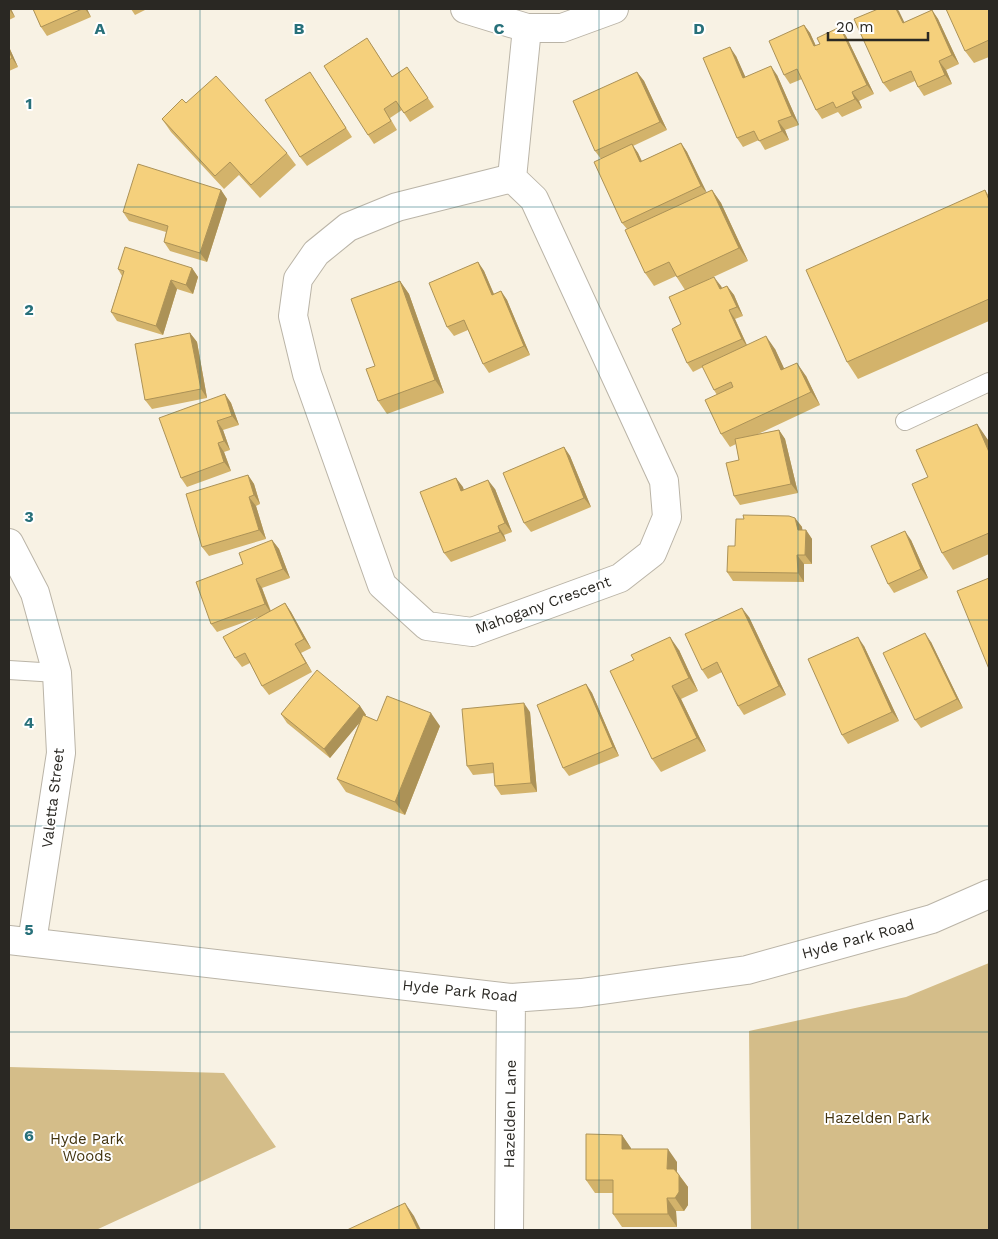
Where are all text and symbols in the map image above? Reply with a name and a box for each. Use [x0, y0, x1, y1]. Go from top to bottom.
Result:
scale bar [828, 10, 928, 42]
text: 20 m [836, 18, 874, 36]
text: A [95, 19, 106, 38]
text: B [294, 19, 305, 38]
text: C [494, 19, 505, 38]
text: D [693, 19, 705, 38]
text: 1 [26, 94, 32, 113]
text: 2 [24, 300, 34, 319]
text: 3 [24, 507, 34, 526]
street label: Mahogany Crescent [473, 572, 614, 638]
text: 4 [24, 713, 34, 732]
street label: Valetta Street [38, 746, 68, 849]
street label: Hyde Park Road [800, 915, 916, 963]
text: 5 [24, 920, 34, 939]
street label: Hyde Park Road [402, 976, 518, 1006]
street label: Hazelden Lane [500, 1060, 520, 1168]
park label: Hazelden Park [824, 1109, 930, 1127]
text: 6 [24, 1126, 34, 1145]
park label: Hyde Park Woods [50, 1130, 125, 1165]

